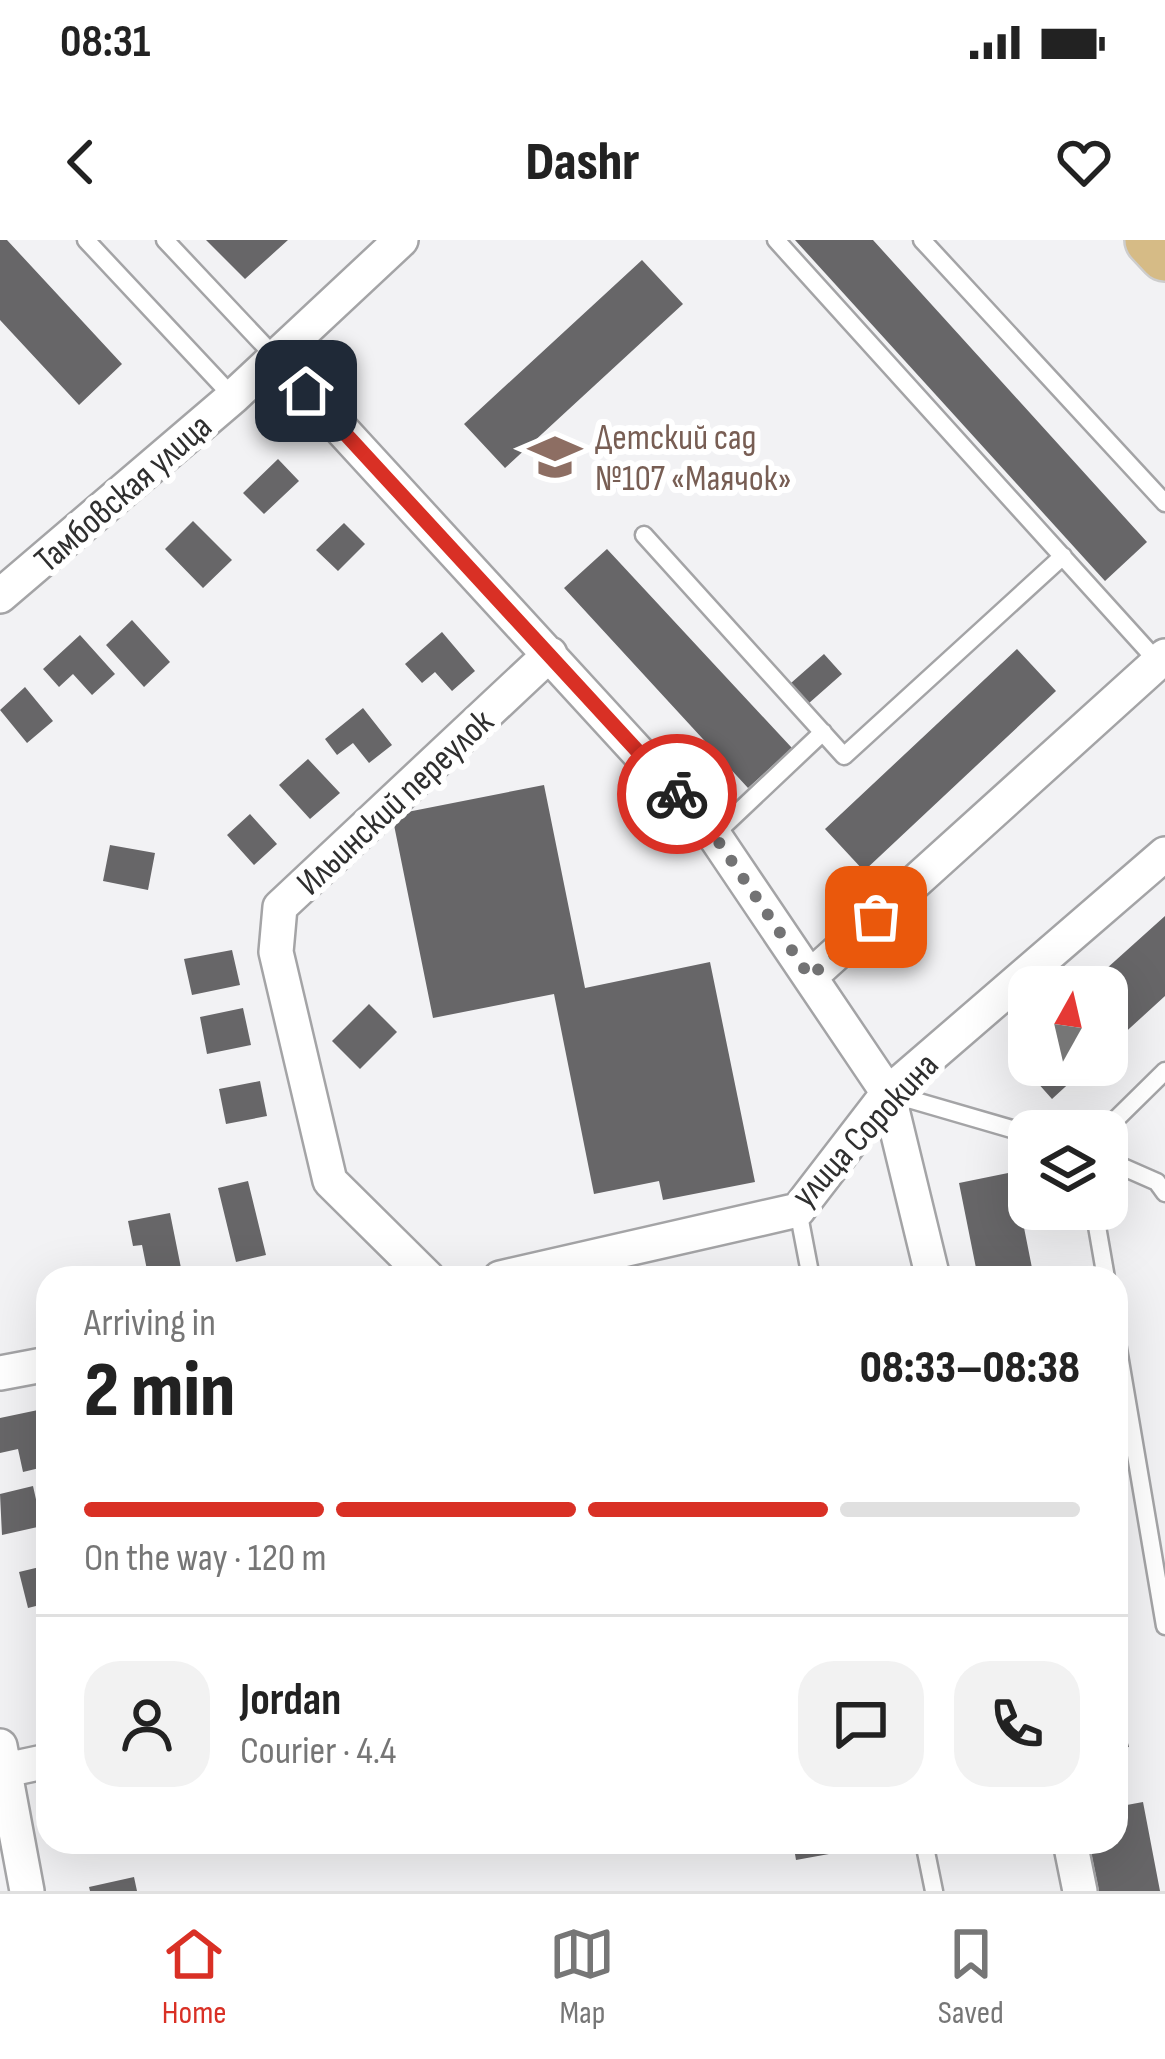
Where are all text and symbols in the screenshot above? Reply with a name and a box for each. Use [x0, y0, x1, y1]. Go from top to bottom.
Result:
text: 08:31 [60, 15, 151, 70]
icon: back [48, 129, 114, 195]
icon: heart [1051, 129, 1117, 195]
text: Dashr [525, 130, 640, 195]
pin [255, 340, 357, 442]
icon: home [273, 358, 339, 424]
street label: Тамбовская улица [26, 405, 221, 582]
place label: Детский сад №107 «Маячок» [595, 417, 792, 501]
school or university icon: Детский сад №107 «Маячок» [526, 428, 584, 486]
street label: Ильинский переулок [289, 701, 503, 905]
courier [617, 734, 737, 854]
icon: bike [644, 761, 710, 827]
pin [825, 866, 927, 968]
icon: bag [843, 884, 909, 950]
north arrow [1008, 966, 1128, 1086]
map controls [1008, 966, 1128, 1230]
street label: улица Сорокина [783, 1045, 948, 1217]
button: layers [1008, 1110, 1128, 1230]
text: Arriving in [84, 1300, 216, 1347]
text: 08:33–08:38 [860, 1341, 1080, 1396]
text: 2 min [84, 1345, 235, 1438]
text: On the way · 120 m [84, 1535, 326, 1582]
button: person [84, 1661, 210, 1787]
button: chat [798, 1661, 924, 1787]
button: phone [954, 1661, 1080, 1787]
text: Jordan [240, 1673, 341, 1728]
text: Courier · 4.4 [240, 1728, 396, 1775]
tab: Home [161, 1921, 227, 2033]
tab: Map [549, 1921, 615, 2033]
tab: Saved [938, 1921, 1004, 2033]

